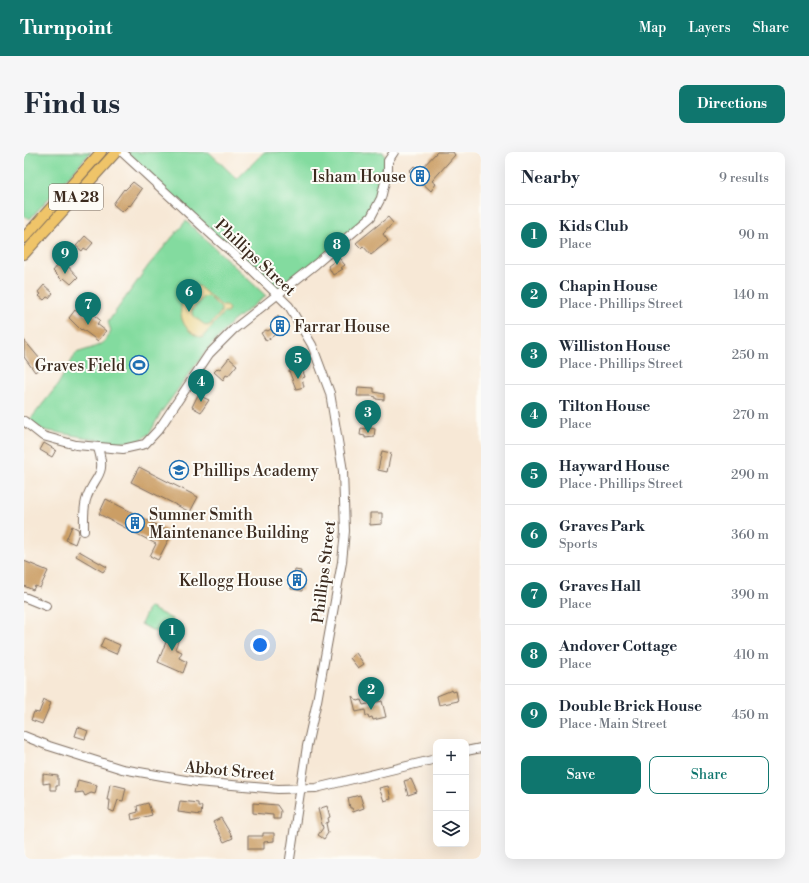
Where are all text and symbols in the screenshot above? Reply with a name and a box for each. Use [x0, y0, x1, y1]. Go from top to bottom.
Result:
text: Turnpoint [20, 16, 113, 40]
text: Map [639, 19, 666, 37]
text: Layers [688, 19, 731, 37]
text: Share [753, 19, 789, 37]
button: Directions [679, 85, 785, 123]
text: Find us [24, 87, 120, 122]
building icon: Isham House [409, 165, 431, 187]
place label: Isham House [312, 167, 406, 187]
text: Nearby [521, 167, 580, 189]
text: 9 results [719, 170, 769, 186]
road number: MA 28 [49, 184, 103, 210]
street label: Phillips Street [211, 215, 300, 301]
text: Kids Club [559, 217, 629, 236]
text: 1 [531, 227, 537, 243]
text: 90 m [738, 227, 769, 243]
pin: 8 [324, 232, 350, 265]
text: Place [559, 236, 591, 252]
pin: 9 [52, 241, 78, 274]
text: Chapin House [559, 277, 658, 296]
pin: 6 [176, 279, 202, 312]
text: 2 [530, 287, 538, 303]
text: 140 m [733, 287, 769, 303]
pin: 7 [75, 292, 101, 325]
text: Place · Phillips Street [559, 296, 683, 312]
building icon: Farrar House [269, 315, 291, 337]
place label: Farrar House [294, 317, 390, 337]
text: Williston House [559, 337, 670, 356]
pin: 5 [285, 346, 311, 379]
text: 3 [530, 347, 538, 363]
text: 250 m [732, 347, 769, 363]
sports icon: Graves Field [128, 354, 150, 376]
place label: Graves Field [35, 356, 125, 376]
text: Place · Phillips Street [559, 356, 683, 372]
pin: 4 [188, 369, 214, 402]
text: Tilton House [559, 397, 650, 416]
pin: 3 [355, 400, 381, 433]
text: 4 [530, 407, 538, 423]
text: 270 m [733, 407, 769, 423]
text: Place [559, 416, 591, 432]
text: Hayward House [559, 457, 670, 476]
school or university icon: Phillips Academy [168, 459, 190, 481]
place label: Phillips Academy [193, 461, 319, 481]
text: 5 [530, 467, 538, 483]
text: 290 m [731, 467, 769, 483]
text: Place · Phillips Street [559, 476, 683, 492]
place label: Sumner Smith Maintenance Building [149, 505, 310, 543]
building icon: Sumner Smith Maintenance Building [124, 512, 146, 534]
text: Graves Park [559, 517, 645, 536]
street label: Phillips Street [308, 519, 340, 625]
text: 6 [530, 527, 538, 543]
text: 360 m [731, 527, 769, 543]
text: Sports [559, 536, 598, 552]
building icon: Kellogg House [286, 569, 308, 591]
place label: Kellogg House [179, 571, 283, 591]
text: Graves Hall [559, 577, 641, 596]
text: 7 [530, 587, 538, 603]
text: 390 m [731, 587, 769, 603]
text: Place [559, 596, 591, 612]
pin: 1 [159, 618, 185, 651]
your location [250, 635, 270, 655]
text: Andover Cottage [559, 637, 677, 656]
text: 8 [530, 647, 538, 663]
text: 410 m [733, 647, 769, 663]
text: Place [559, 656, 591, 672]
pin: 2 [358, 677, 384, 710]
text: Double Brick House [559, 697, 702, 716]
text: 9 [530, 707, 538, 723]
text: 450 m [731, 707, 769, 723]
text: Place · Main Street [559, 716, 667, 732]
map controls [433, 739, 469, 847]
button: + [433, 739, 469, 775]
button: Save [521, 756, 641, 794]
button: Share [649, 756, 769, 794]
street label: Abbot Street [183, 757, 276, 785]
button: − [433, 775, 469, 811]
button: layers [433, 811, 469, 847]

